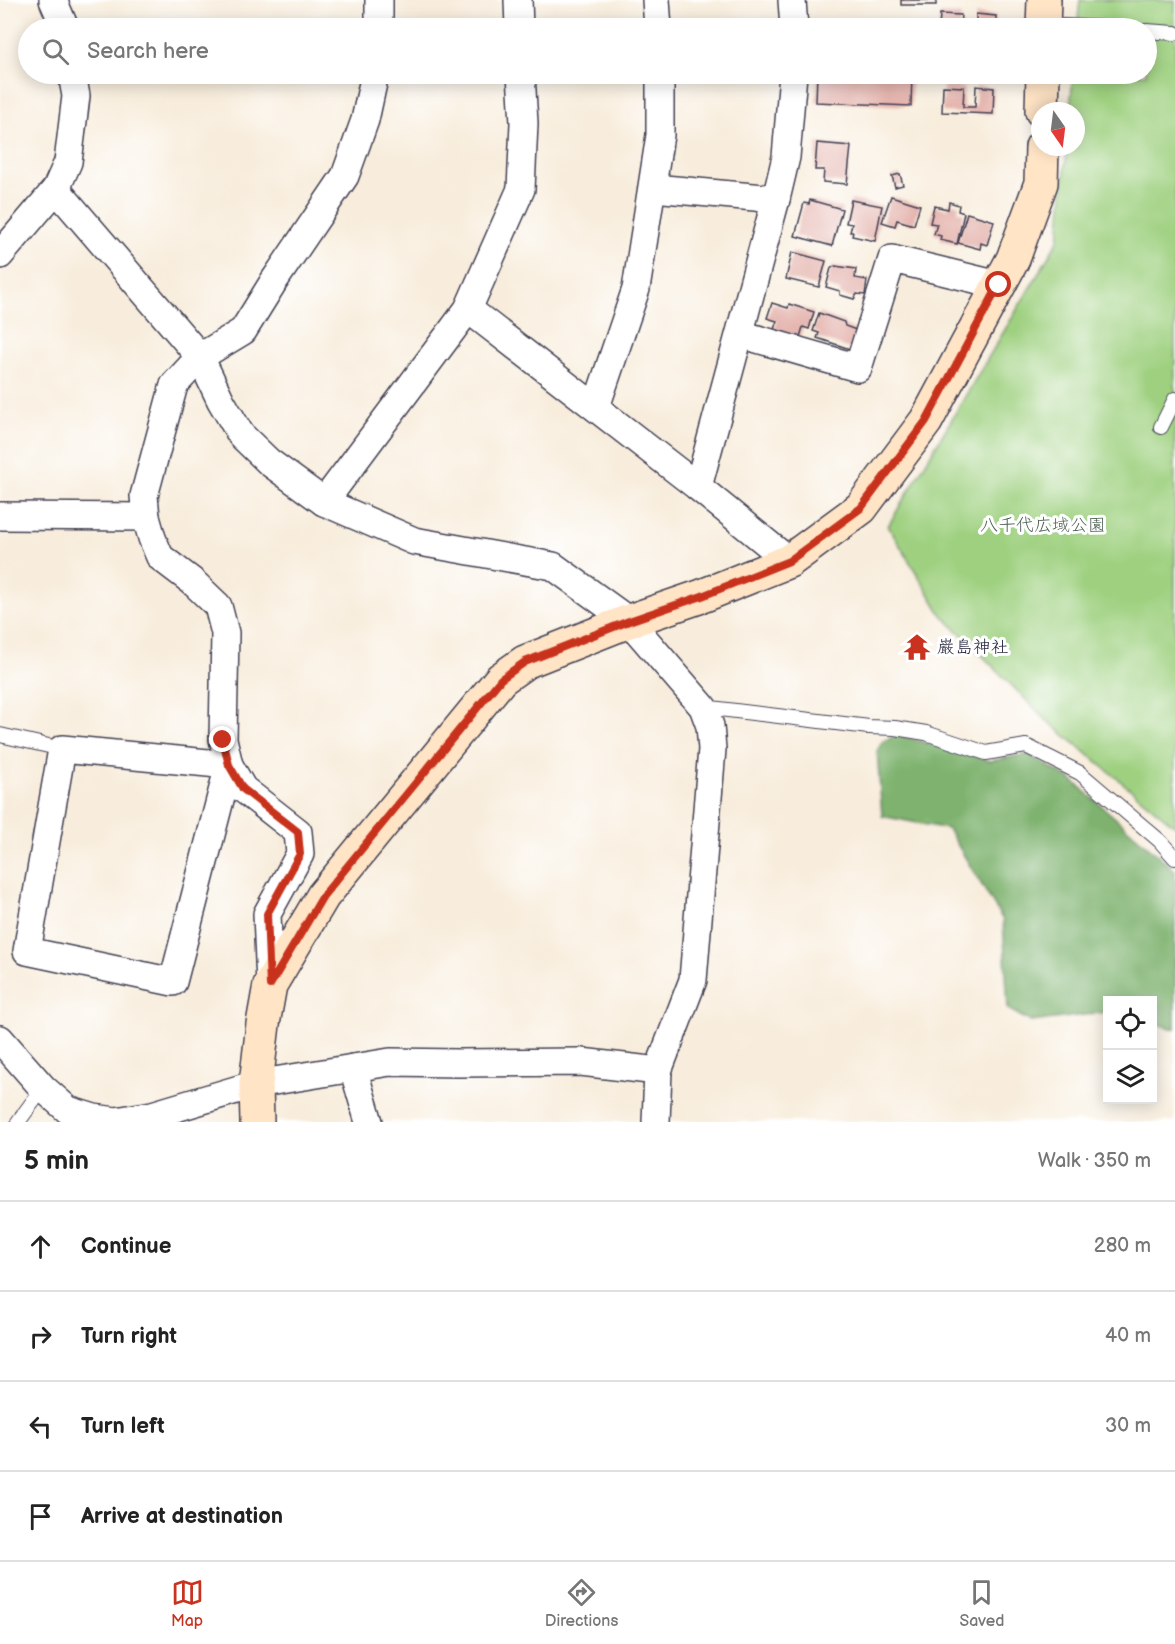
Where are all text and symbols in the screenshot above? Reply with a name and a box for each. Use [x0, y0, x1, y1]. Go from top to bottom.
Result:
search box [18, 18, 1157, 84]
icon: search [39, 35, 72, 68]
text: Search here [87, 38, 209, 65]
north arrow [1031, 102, 1085, 156]
route start [985, 271, 1011, 297]
park label: 八千代広域公園 [980, 515, 1106, 536]
temple icon: 巌島神社 [902, 632, 932, 662]
place label: 巌島神社 [937, 637, 1009, 658]
route end [209, 726, 235, 752]
map controls [1103, 996, 1157, 1104]
button: locate [1103, 996, 1157, 1050]
button: layers [1103, 1050, 1157, 1104]
text: 5 min [24, 1146, 89, 1177]
text: Walk · 350 m [1038, 1149, 1151, 1173]
icon: ahead [24, 1230, 57, 1263]
text: Continue [81, 1233, 171, 1260]
text: 280 m [1094, 1234, 1151, 1258]
icon: right [24, 1320, 57, 1353]
text: Turn right [81, 1323, 177, 1350]
text: 40 m [1105, 1324, 1151, 1348]
icon: left [24, 1410, 57, 1443]
text: Turn left [81, 1413, 165, 1440]
text: 30 m [1105, 1414, 1151, 1438]
icon: arrive [24, 1500, 57, 1533]
text: Arrive at destination [81, 1503, 283, 1530]
tab: Map [171, 1576, 204, 1631]
tab: Directions [545, 1576, 618, 1631]
tab: Saved [959, 1576, 1004, 1631]

